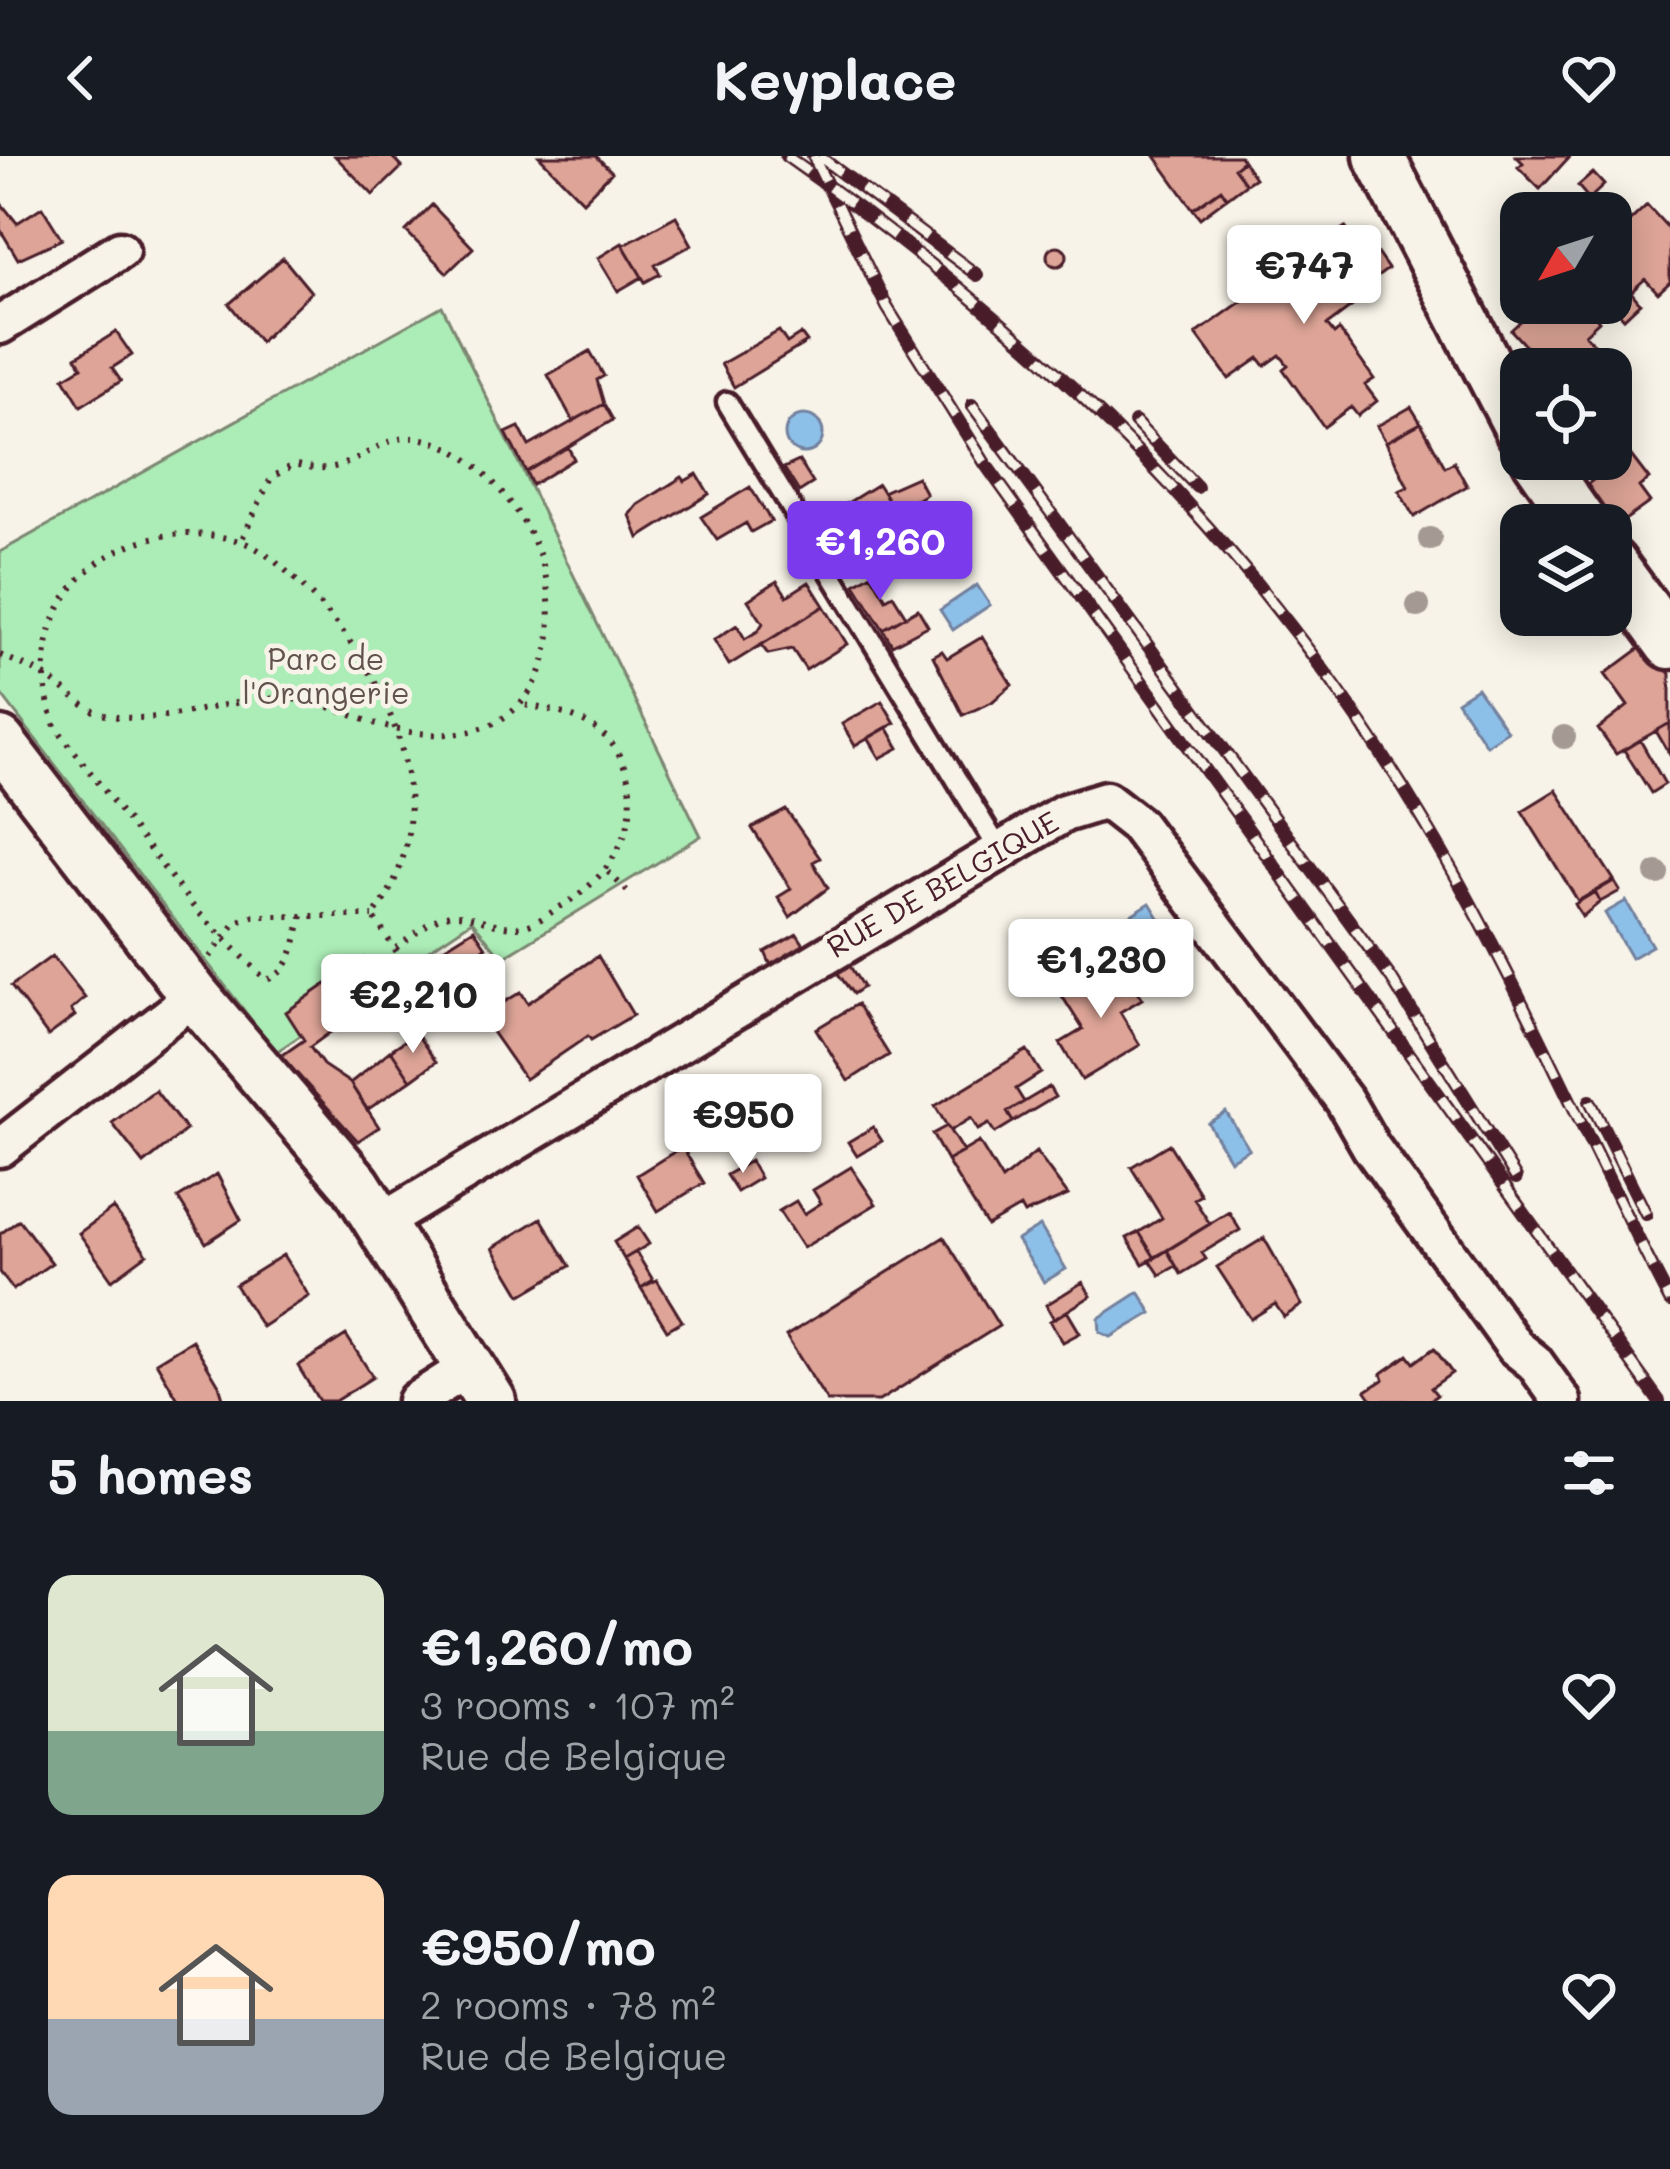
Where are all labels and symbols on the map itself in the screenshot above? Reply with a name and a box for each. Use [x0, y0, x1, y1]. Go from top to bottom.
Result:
north arrow [1500, 192, 1632, 324]
pin: €747 [1233, 225, 1375, 327]
pin: €1,260 [782, 501, 978, 603]
park label: Parc de l'Orangerie [242, 638, 410, 712]
street label: RUE DE BELGIQUE [819, 801, 1065, 966]
pin: €1,230 [1003, 919, 1199, 1021]
pin: €2,210 [315, 954, 511, 1056]
pin: €950 [672, 1074, 814, 1176]

